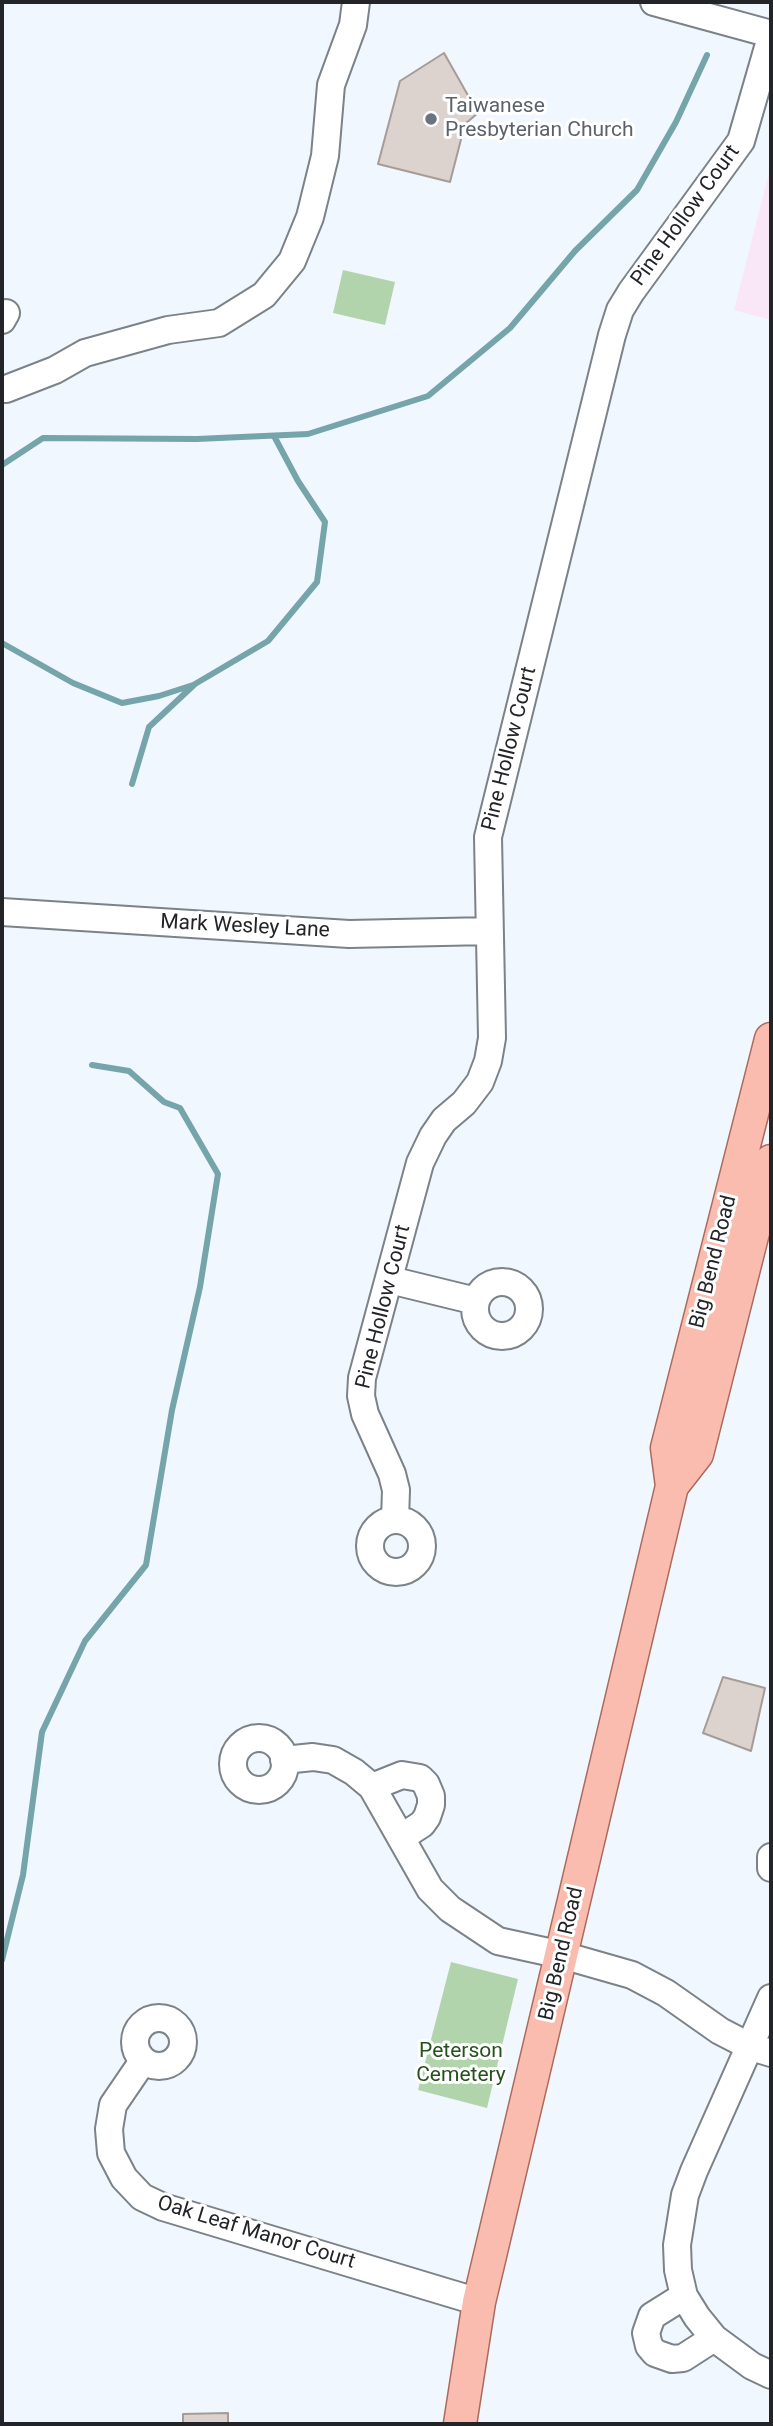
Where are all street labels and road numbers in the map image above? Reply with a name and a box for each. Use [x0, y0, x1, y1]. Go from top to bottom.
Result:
street label: Pine Hollow Court [626, 141, 746, 291]
street label: Pine Hollow Court [477, 664, 543, 834]
street label: Mark Wesley Lane [160, 910, 330, 944]
street label: Big Bend Road [685, 1193, 743, 1331]
street label: Pine Hollow Court [351, 1222, 417, 1392]
street label: Big Bend Road [534, 1885, 590, 2023]
street label: Oak Leaf Manor Court [154, 2191, 358, 2275]

